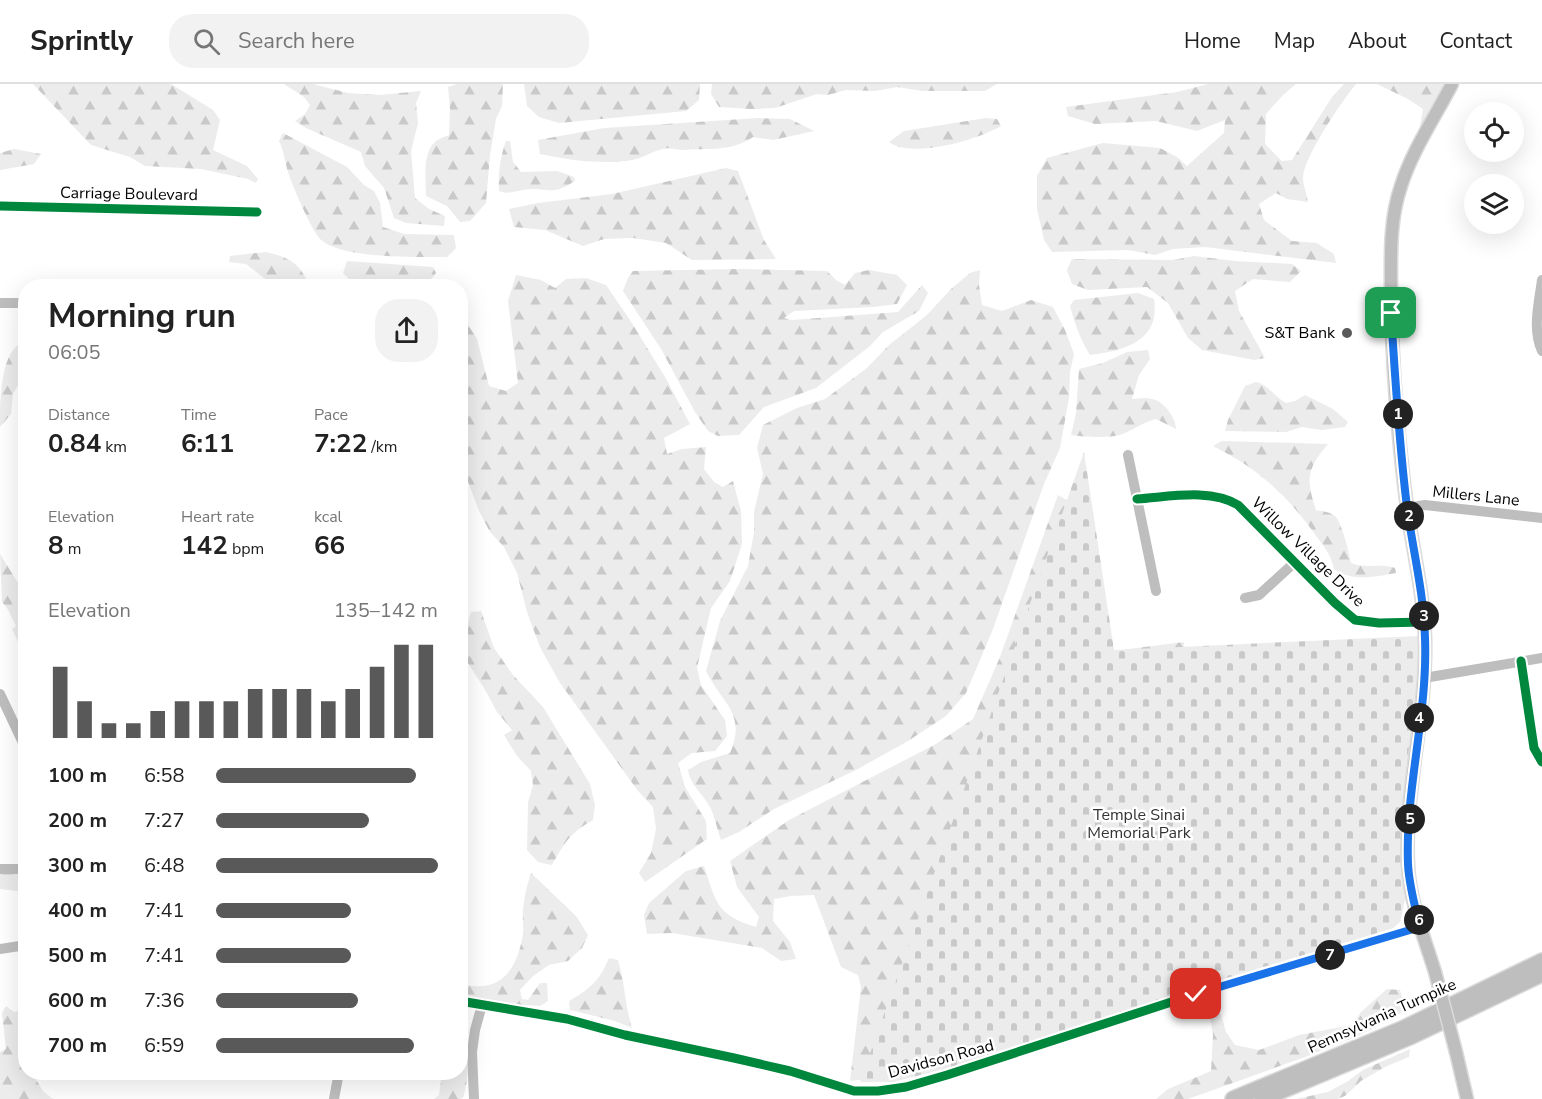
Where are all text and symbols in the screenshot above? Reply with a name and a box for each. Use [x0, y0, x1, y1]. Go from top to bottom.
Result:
search box [169, 14, 589, 68]
text: Sprintly [30, 22, 133, 60]
icon: search [190, 25, 223, 58]
text: Search here [238, 26, 355, 56]
text: Home [1184, 27, 1241, 55]
text: Map [1274, 27, 1315, 55]
text: About [1348, 27, 1406, 55]
text: Contact [1439, 27, 1512, 55]
map controls [1464, 102, 1524, 234]
button: locate [1464, 102, 1524, 162]
button: layers [1464, 174, 1524, 234]
street label: Carriage Boulevard [60, 182, 198, 206]
pin [1365, 287, 1416, 338]
text: Morning run [48, 294, 236, 339]
icon: arrive [1374, 296, 1407, 329]
button: share [375, 299, 438, 362]
place label: S&T Bank [1264, 322, 1336, 344]
marker: S&T Bank [1340, 326, 1354, 340]
text: 06:05 [48, 339, 101, 366]
pin: 1 [1383, 399, 1413, 429]
text: 1 [1393, 403, 1403, 425]
text: Distance [48, 404, 110, 426]
text: Time [181, 404, 217, 426]
text: Pace [314, 404, 348, 426]
text: 0.84 [48, 426, 101, 461]
text: 6:11 [181, 426, 234, 461]
text: 7:22 [314, 426, 367, 461]
text: km [101, 436, 127, 458]
text: /km [367, 436, 398, 458]
street label: Millers Lane [1431, 480, 1521, 512]
street label: Willow Village Drive [1247, 492, 1369, 612]
pin: 2 [1394, 501, 1424, 531]
text: 2 [1404, 505, 1414, 527]
text: Elevation [48, 506, 114, 528]
text: Heart rate [181, 506, 254, 528]
text: kcal [314, 506, 342, 528]
text: 8 [48, 528, 64, 563]
text: 142 [181, 528, 228, 563]
text: 66 [314, 528, 345, 563]
text: m [64, 538, 81, 560]
text: bpm [228, 538, 264, 560]
text: Elevation [48, 597, 131, 624]
text: 135–142 m [334, 597, 438, 624]
pin: 3 [1409, 601, 1439, 631]
text: 3 [1419, 605, 1429, 627]
pin: 4 [1404, 703, 1434, 733]
text: 4 [1414, 707, 1424, 729]
text: 100 m [48, 762, 107, 789]
text: 6:58 [144, 762, 185, 789]
park label: Temple Sinai Memorial Park [1087, 804, 1192, 844]
pin: 5 [1395, 804, 1425, 834]
text: 200 m [48, 807, 107, 834]
text: 7:27 [144, 807, 185, 834]
text: 5 [1405, 808, 1415, 830]
text: 300 m [48, 852, 107, 879]
text: 6:48 [144, 852, 185, 879]
text: 400 m [48, 897, 107, 924]
text: 7:41 [144, 897, 185, 924]
pin: 6 [1404, 905, 1434, 935]
text: 6 [1414, 909, 1424, 931]
pin: 7 [1315, 940, 1345, 970]
text: 500 m [48, 942, 107, 969]
text: 7:41 [144, 942, 185, 969]
text: 7 [1325, 944, 1335, 966]
pin [1170, 968, 1221, 1019]
street label: Pennsylvania Turnpike [1304, 973, 1460, 1059]
icon: check [1179, 977, 1212, 1010]
text: 600 m [48, 987, 107, 1014]
text: 7:36 [144, 987, 185, 1014]
text: 700 m [48, 1032, 107, 1059]
text: 6:59 [144, 1032, 185, 1059]
street label: Davidson Road [886, 1034, 996, 1084]

